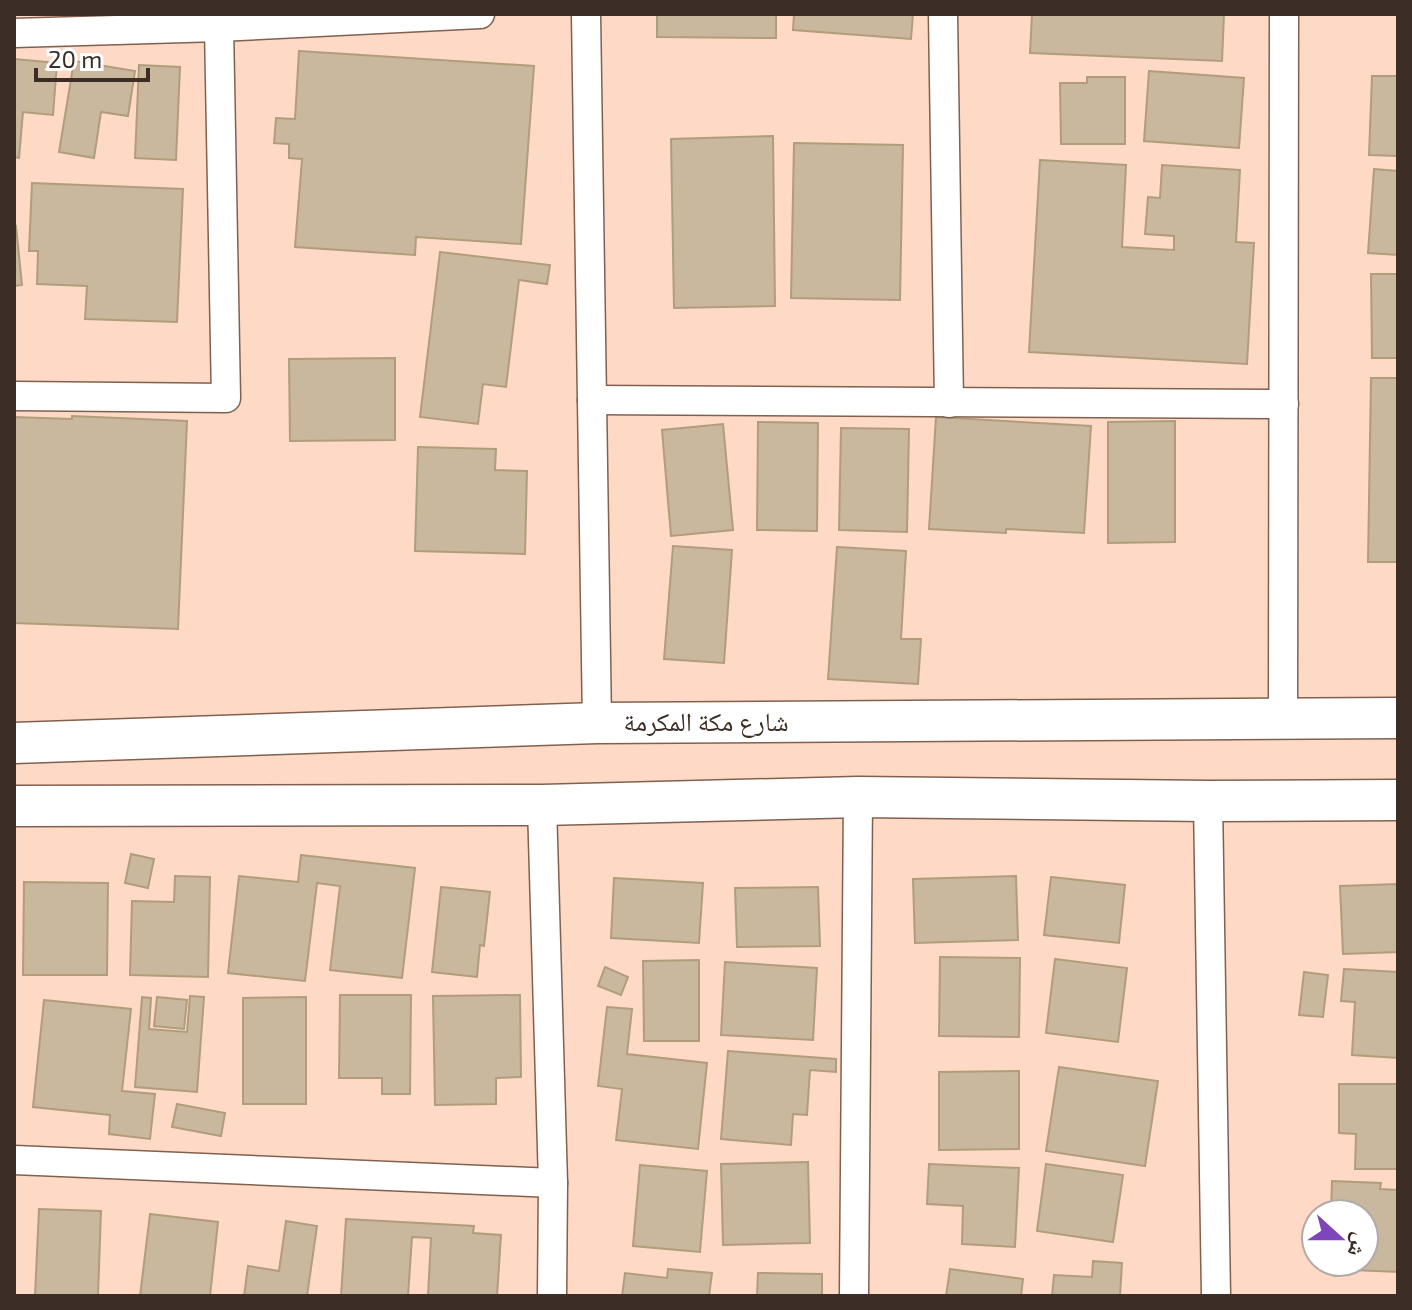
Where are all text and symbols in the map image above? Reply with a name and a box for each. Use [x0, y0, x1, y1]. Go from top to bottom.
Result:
scale bar [36, 32, 148, 82]
text: 20 m [48, 44, 102, 73]
street label: شارع مكة المكرمة [623, 705, 789, 738]
north arrow [1300, 1198, 1380, 1278]
text: ش [1341, 1229, 1376, 1261]

